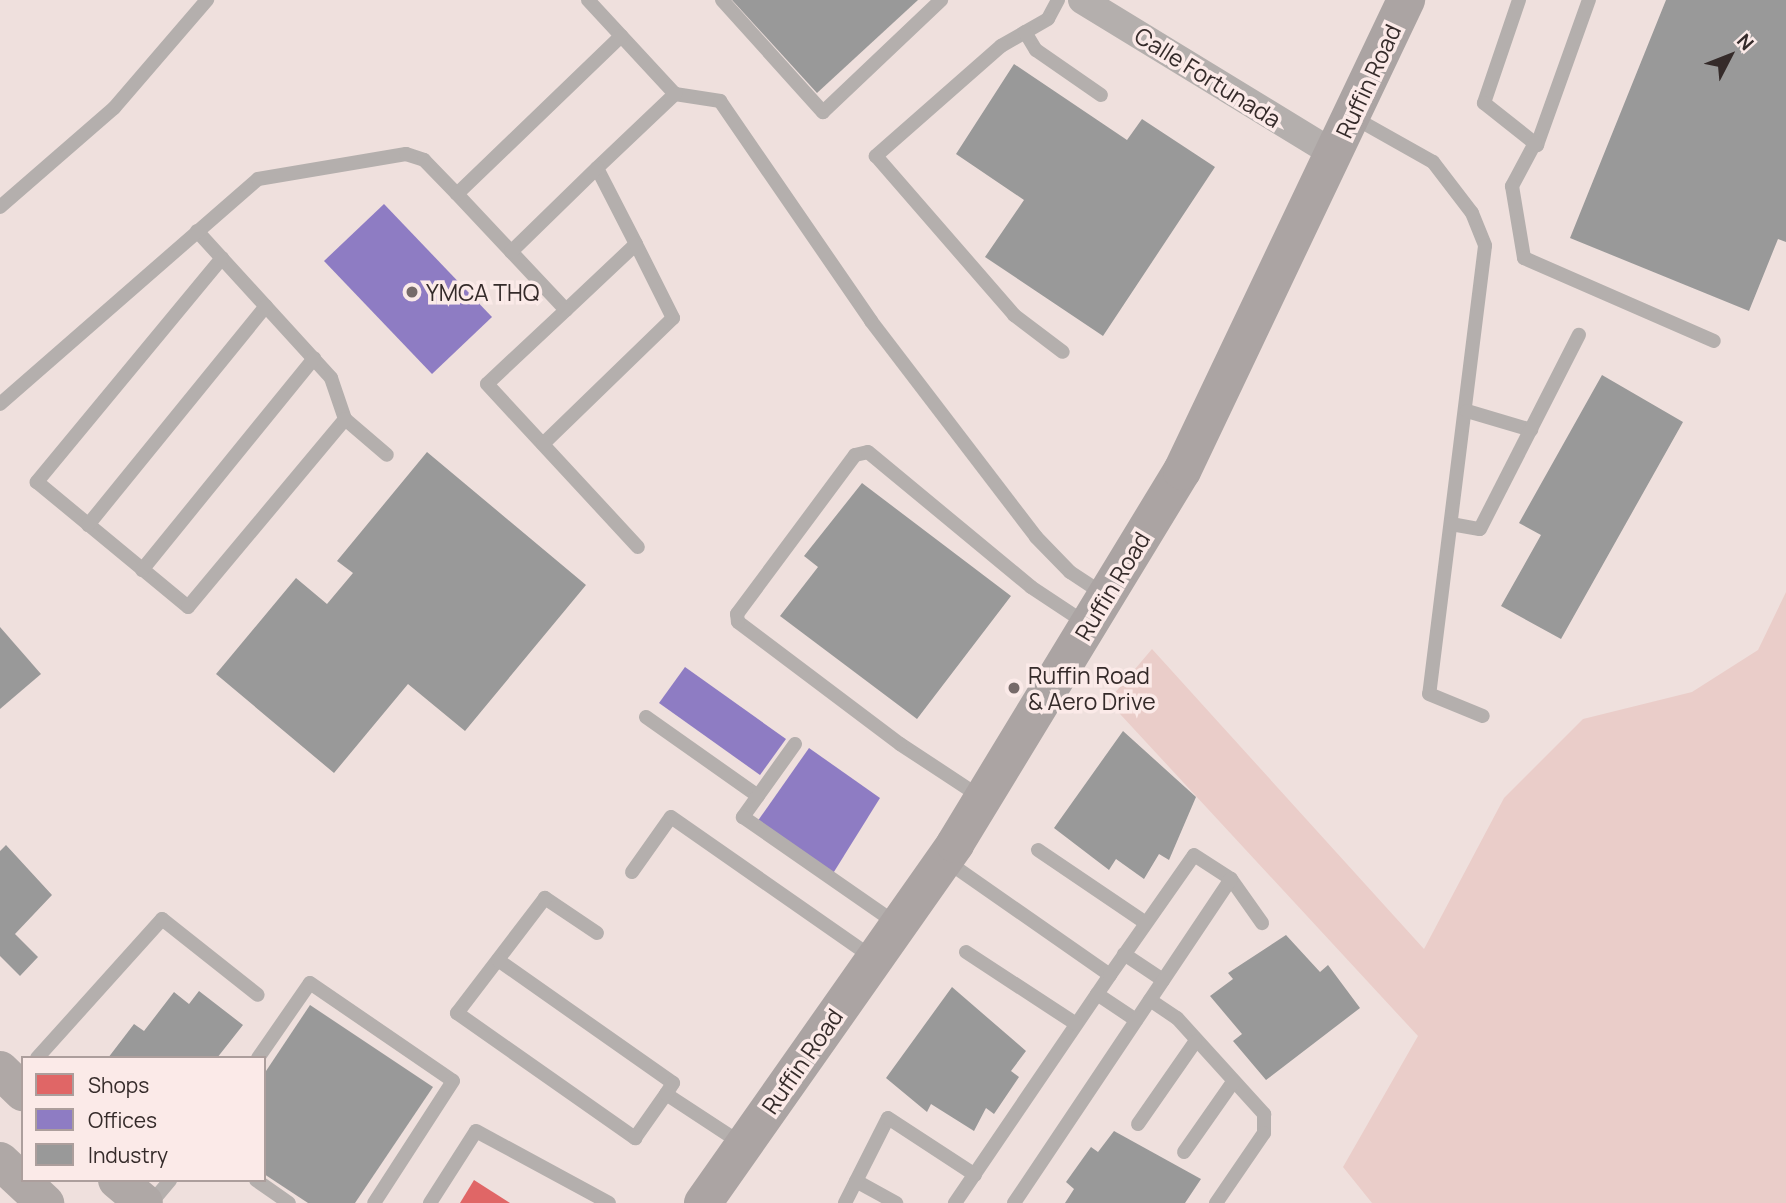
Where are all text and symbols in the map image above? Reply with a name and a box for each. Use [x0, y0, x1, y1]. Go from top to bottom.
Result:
street label: Ruffin Road [1330, 20, 1406, 142]
street label: Calle Fortunada [1130, 21, 1286, 133]
north arrow [1695, 21, 1765, 91]
text: N [1731, 28, 1760, 56]
place label: YMCA THQ [426, 278, 539, 306]
marker: YMCA THQ [404, 284, 420, 300]
street label: Ruffin Road [1069, 527, 1155, 645]
place label: Ruffin Road & Aero Drive [1028, 661, 1156, 715]
marker: Ruffin Road & Aero Drive [1006, 680, 1022, 696]
street label: Ruffin Road [756, 1003, 848, 1119]
legend [21, 1056, 266, 1182]
text: Shops [88, 1071, 149, 1099]
text: Offices [88, 1106, 157, 1134]
text: Industry [88, 1141, 168, 1169]

